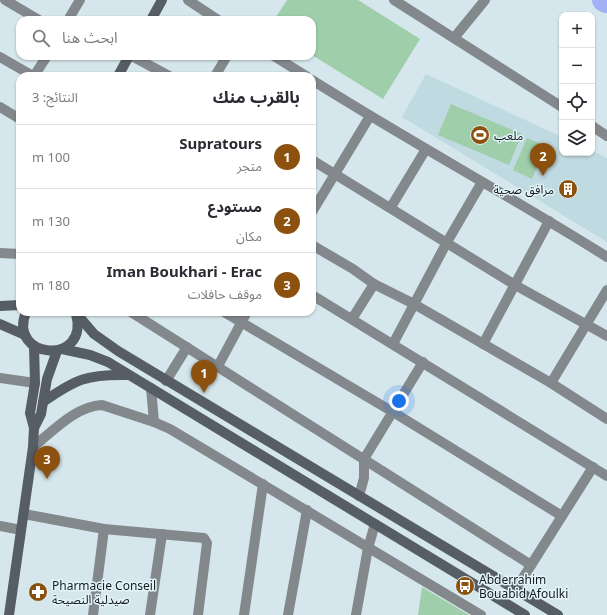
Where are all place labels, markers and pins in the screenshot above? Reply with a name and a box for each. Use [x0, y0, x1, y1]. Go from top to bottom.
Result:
sports icon: ملعب [469, 124, 491, 146]
place label: ملعب [494, 127, 523, 144]
pin: 2 [530, 143, 556, 176]
building icon: مرافق صحية [557, 178, 579, 200]
place label: مرافق صحية [493, 181, 554, 198]
pin: 1 [191, 360, 217, 393]
pin: 3 [34, 446, 60, 479]
place label: Abderrahim Bouabid Afoulki [479, 571, 568, 602]
bus stop icon: Abderrahim Bouabid Afoulki [454, 575, 476, 597]
place label: Pharmacie Conseil صيدلية النصيحة [52, 577, 156, 608]
pharmacy icon: Pharmacie Conseil صيدلية النصيحة [27, 581, 49, 603]

